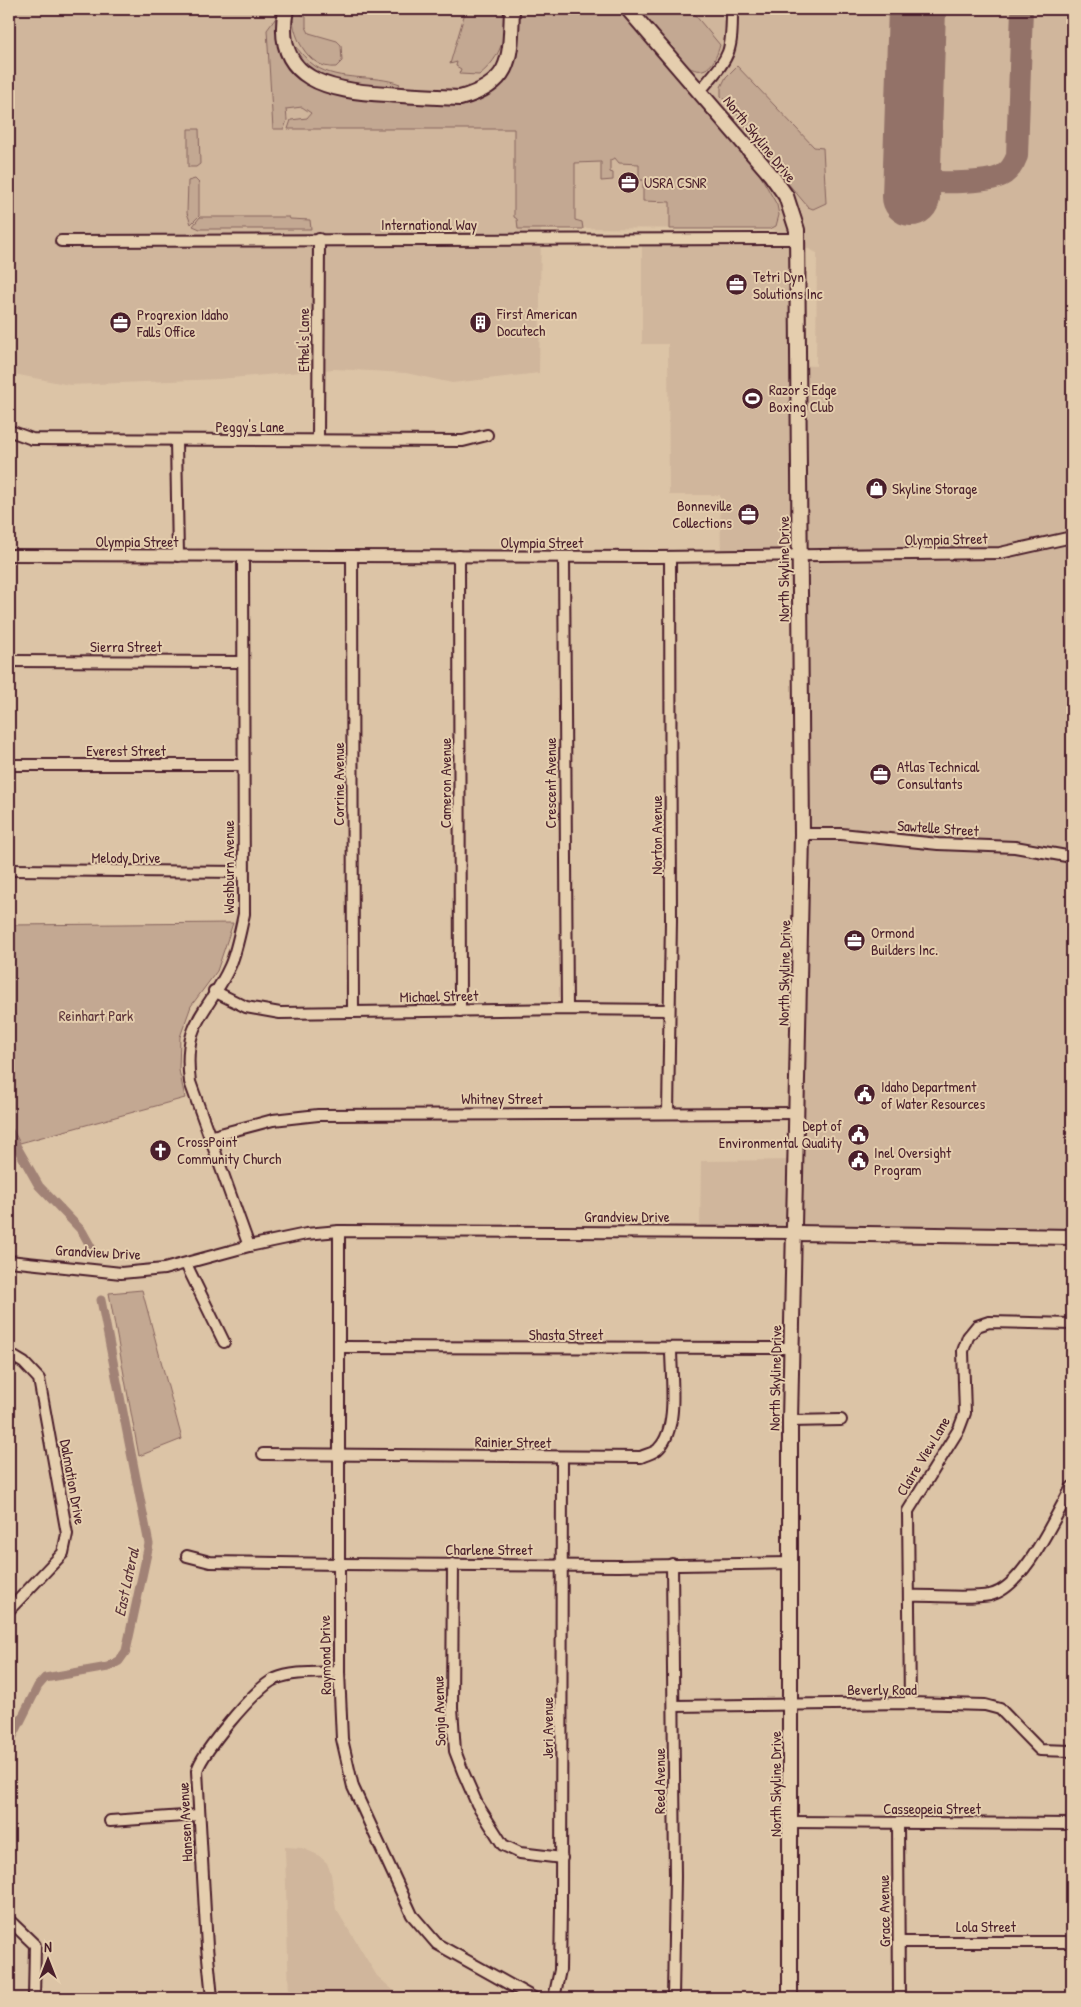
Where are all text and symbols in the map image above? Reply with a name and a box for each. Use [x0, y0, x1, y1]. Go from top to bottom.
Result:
street label: North Skyline Drive [719, 91, 802, 187]
office icon: USRA CSNR [616, 170, 640, 194]
place label: USRA CSNR [644, 172, 707, 193]
street label: International Way [381, 214, 477, 235]
place label: Tetri Dyn Solutions Inc [753, 266, 823, 304]
office icon: Tetri Dyn Solutions Inc [725, 273, 749, 297]
place label: First American Docutech [496, 303, 577, 341]
place label: Progrexion Idaho Falls Office [136, 304, 228, 342]
street label: Ethel's Lane [293, 308, 314, 372]
building icon: First American Docutech [469, 310, 493, 334]
office icon: Progrexion Idaho Falls Office [109, 311, 133, 335]
place label: Razor's Edge Boxing Club [769, 379, 837, 417]
sports icon: Razor's Edge Boxing Club [741, 386, 765, 410]
street label: Peggy's Lane [216, 416, 284, 437]
shop icon: Skyline Storage [864, 476, 888, 500]
place label: Skyline Storage [892, 478, 977, 499]
place label: Bonneville Collections [672, 495, 732, 533]
office icon: Bonneville Collections [736, 502, 760, 526]
street label: North Skyline Drive [773, 516, 794, 622]
street label: Olympia Street [904, 528, 988, 550]
street label: Olympia Street [96, 531, 179, 552]
street label: Olympia Street [501, 532, 584, 553]
street label: Sierra Street [90, 636, 163, 657]
street label: Crescent Avenue [540, 737, 561, 828]
street label: Cameron Avenue [435, 738, 456, 828]
street label: Everest Street [86, 740, 167, 761]
street label: Corrine Avenue [328, 742, 349, 826]
place label: Atlas Technical Consultants [897, 756, 980, 794]
office icon: Atlas Technical Consultants [869, 763, 893, 787]
street label: Norton Avenue [646, 795, 667, 875]
street label: Sawtelle Street [897, 815, 980, 841]
street label: Washburn Avenue [218, 820, 239, 914]
street label: Melody Drive [92, 847, 160, 868]
street label: North Skyline Drive [773, 920, 795, 1026]
place label: Ormond Builders Inc. [871, 922, 938, 960]
office icon: Ormond Builders Inc. [843, 929, 867, 953]
street label: Michael Street [400, 985, 479, 1007]
park label: Reinhart Park [59, 1005, 133, 1026]
place label: Idaho Department of Water Resources [881, 1076, 986, 1114]
public building icon: Idaho Department of Water Resources [853, 1083, 877, 1107]
street label: Whitney Street [461, 1088, 544, 1109]
place label: Dept of Environmental Quality [719, 1115, 843, 1153]
public building icon: Dept of Environmental Quality [846, 1122, 870, 1146]
place label: CrossPoint Community Church [177, 1131, 281, 1169]
church icon: CrossPoint Community Church [149, 1138, 173, 1162]
place label: Inel Oversight Program [874, 1142, 952, 1180]
public building icon: Inel Oversight Program [846, 1149, 870, 1173]
street label: Grandview Drive [584, 1206, 670, 1227]
street label: Grandview Drive [55, 1239, 141, 1265]
street label: Shasta Street [529, 1324, 604, 1345]
street label: North Skyline Drive [764, 1325, 786, 1431]
street label: Claire View Lane [891, 1412, 955, 1500]
street label: Rainier Street [475, 1431, 552, 1453]
street label: Dalmation Drive [55, 1438, 91, 1526]
street label: Charlene Street [445, 1539, 533, 1560]
water label: East Lateral [108, 1545, 144, 1618]
street label: Raymond Drive [314, 1615, 336, 1695]
street label: Sonja Avenue [427, 1675, 451, 1747]
street label: Beverly Road [847, 1679, 917, 1700]
street label: Jeri Avenue [537, 1697, 558, 1759]
street label: North Skyline Drive [765, 1731, 786, 1837]
street label: Reed Avenue [649, 1748, 670, 1814]
street label: Hansen Avenue [172, 1782, 198, 1862]
street label: Casseopeia Street [883, 1798, 982, 1819]
street label: Grace Avenue [873, 1875, 895, 1947]
street label: Lola Street [956, 1916, 1017, 1937]
north arrow [22, 1934, 72, 1984]
text: N [44, 1937, 52, 1956]

